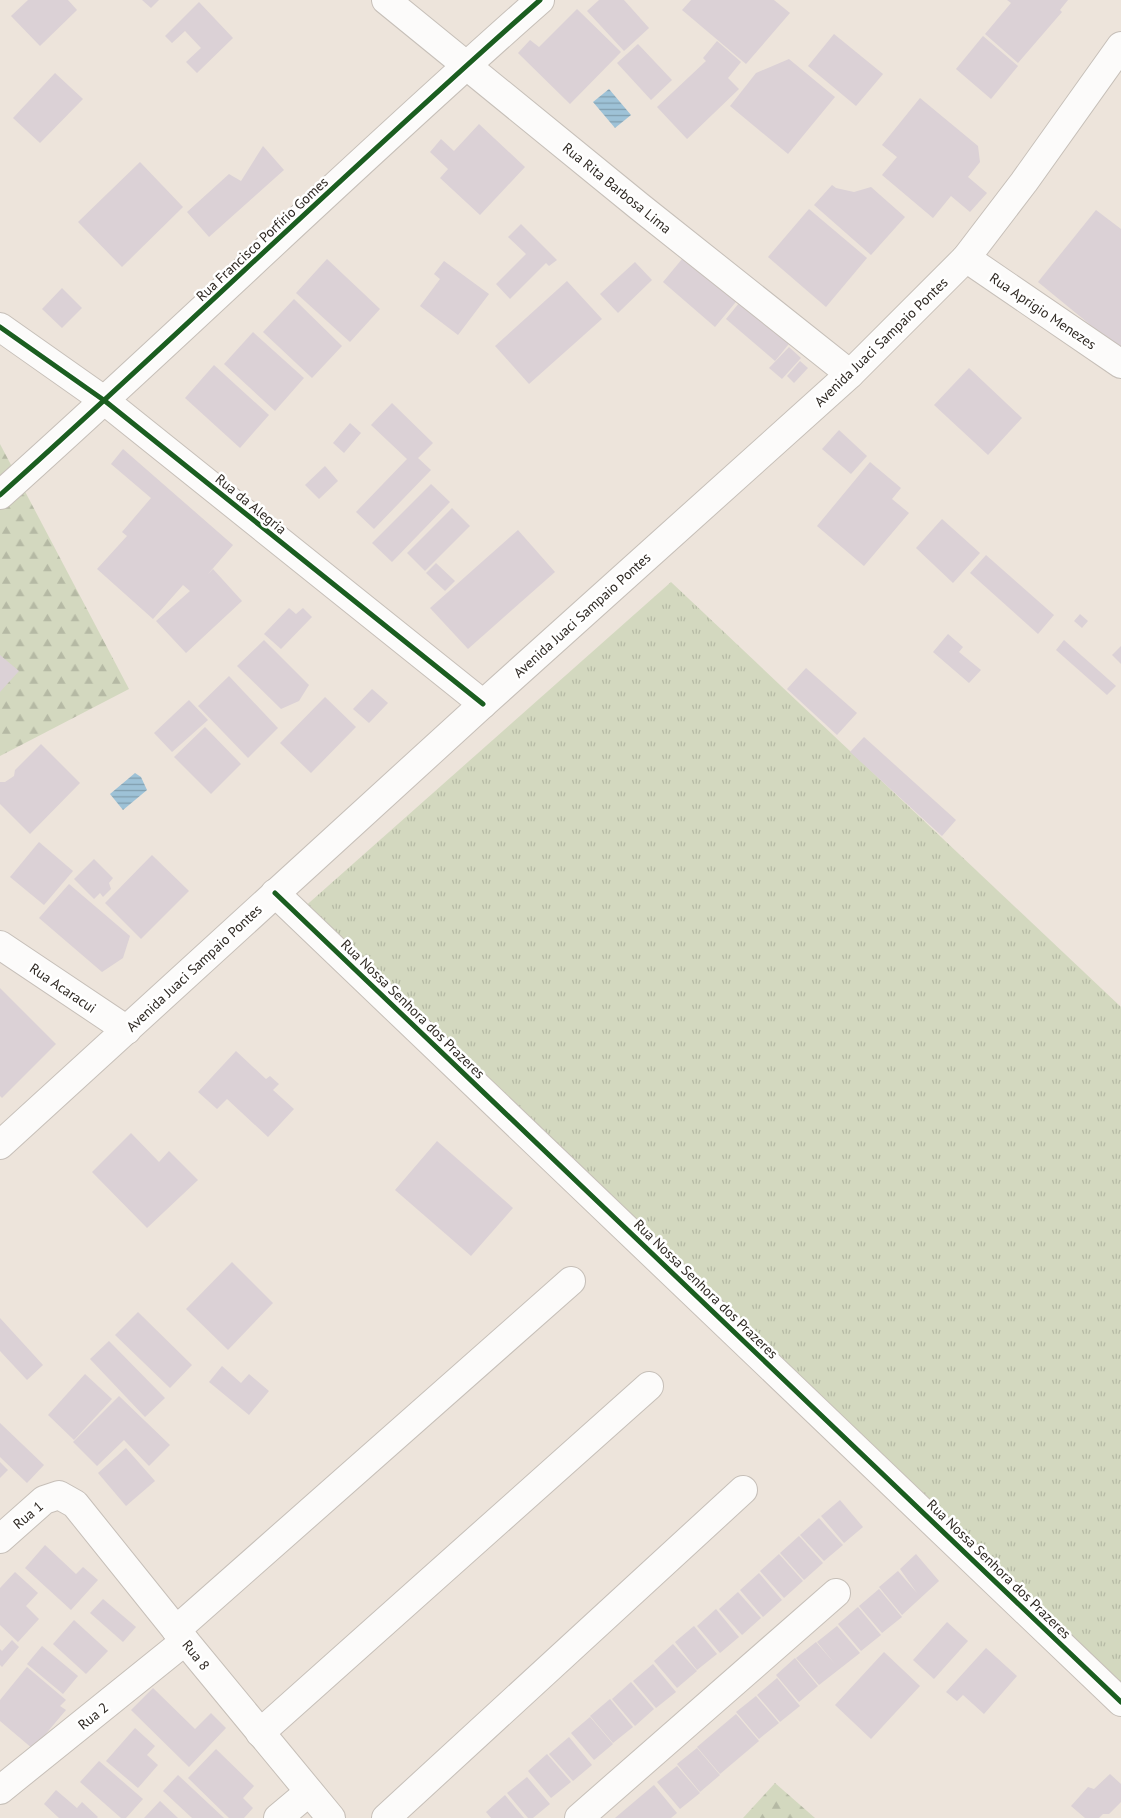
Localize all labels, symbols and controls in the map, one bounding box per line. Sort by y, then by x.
street label: Rua Rita Barbosa Lima [559,139,675,237]
street label: Rua Francisco Porfírio Gomes [192,173,332,305]
street label: Rua Aprigio Menezes [986,269,1100,353]
street label: Avenida Juaci Sampaio Pontes [810,273,952,411]
street label: Rua da Alegria [212,470,290,538]
street label: Avenida Juaci Sampaio Pontes [510,548,655,681]
street label: Avenida Juaci Sampaio Pontes [122,900,266,1036]
street label: Rua Nossa Senhora dos Prazeres [337,935,489,1083]
street label: Rua Acaracui [26,959,100,1017]
street label: Rua Nossa Senhora dos Prazeres [630,1215,782,1363]
street label: Rua Nossa Senhora dos Prazeres [923,1495,1075,1643]
street label: Rua 1 [9,1497,47,1533]
street label: Rua 8 [178,1636,214,1674]
street label: Rua 2 [74,1698,112,1734]

